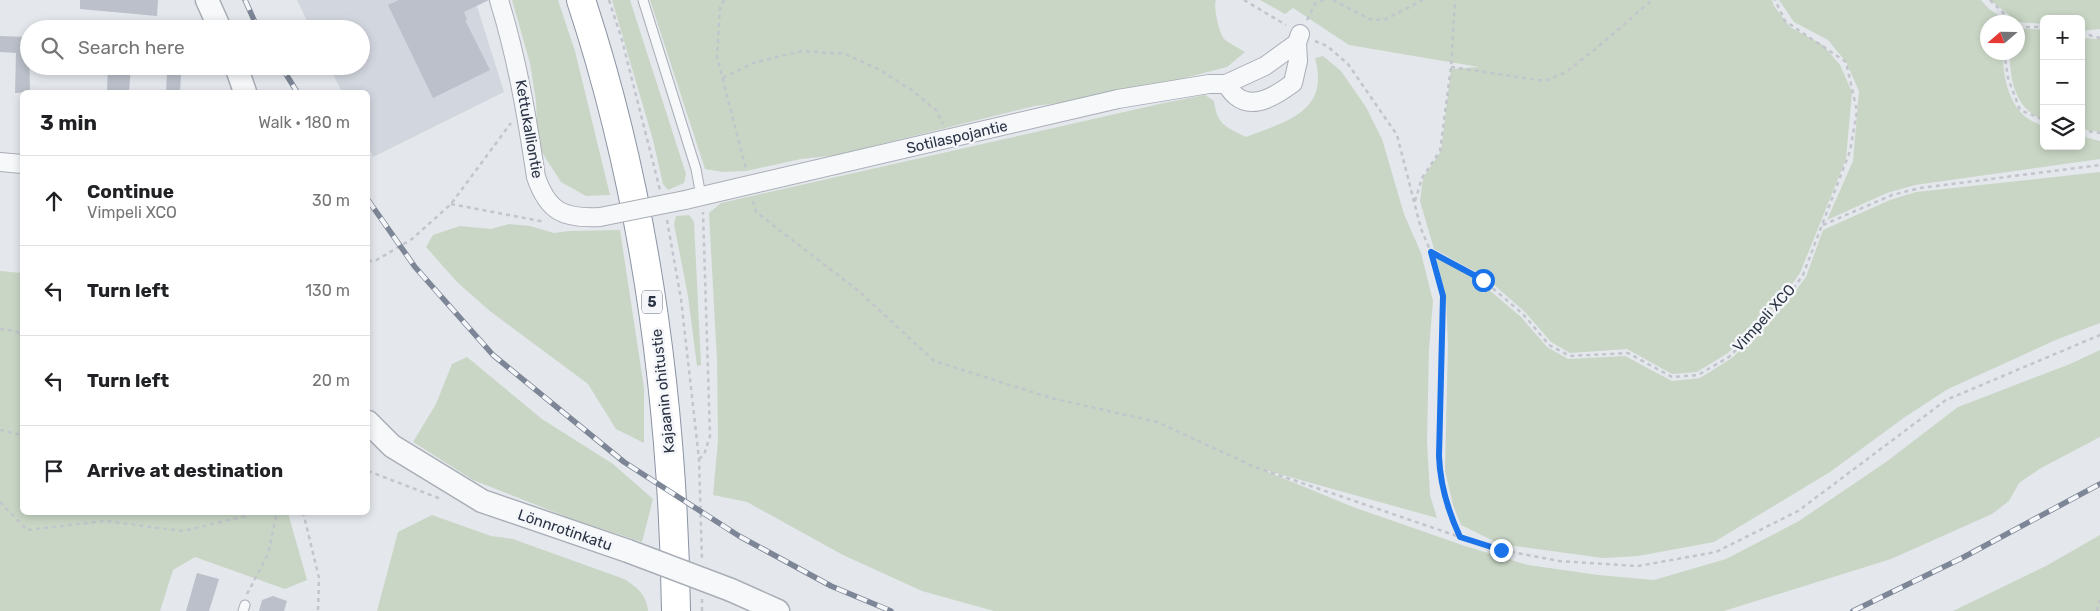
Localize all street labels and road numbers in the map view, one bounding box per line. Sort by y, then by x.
street label: Kettukalliontie [511,78,547,180]
street label: Sotilaspojantie [905,117,1009,157]
street label: Vimpeli XCO [1729,281,1799,355]
road number: 5 [642,290,662,314]
street label: Kajaanin ohitustie [648,328,678,454]
street label: Lönnrotinkatu [516,505,614,555]

